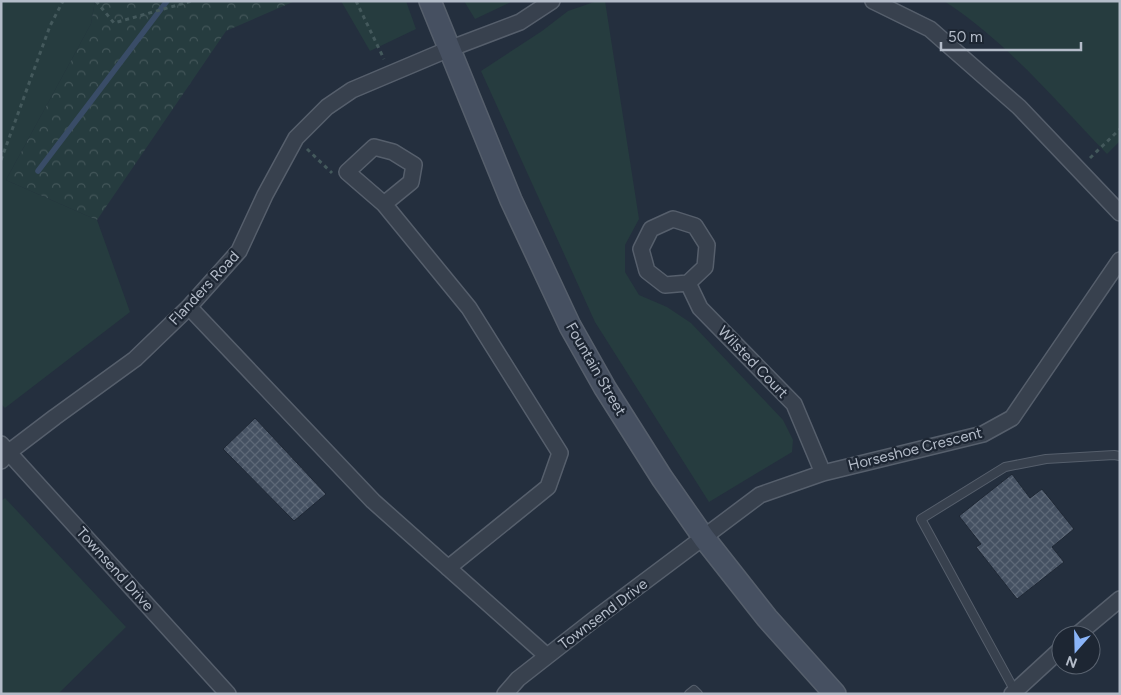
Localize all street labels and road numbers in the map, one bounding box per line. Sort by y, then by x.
street label: Flanders Road [165,247,243,329]
street label: Fountain Street [562,319,630,419]
street label: Wilsted Court [714,322,792,402]
street label: Horseshoe Crescent [846,424,984,474]
street label: Townsend Drive [73,523,157,615]
street label: Townsend Drive [555,575,651,653]

